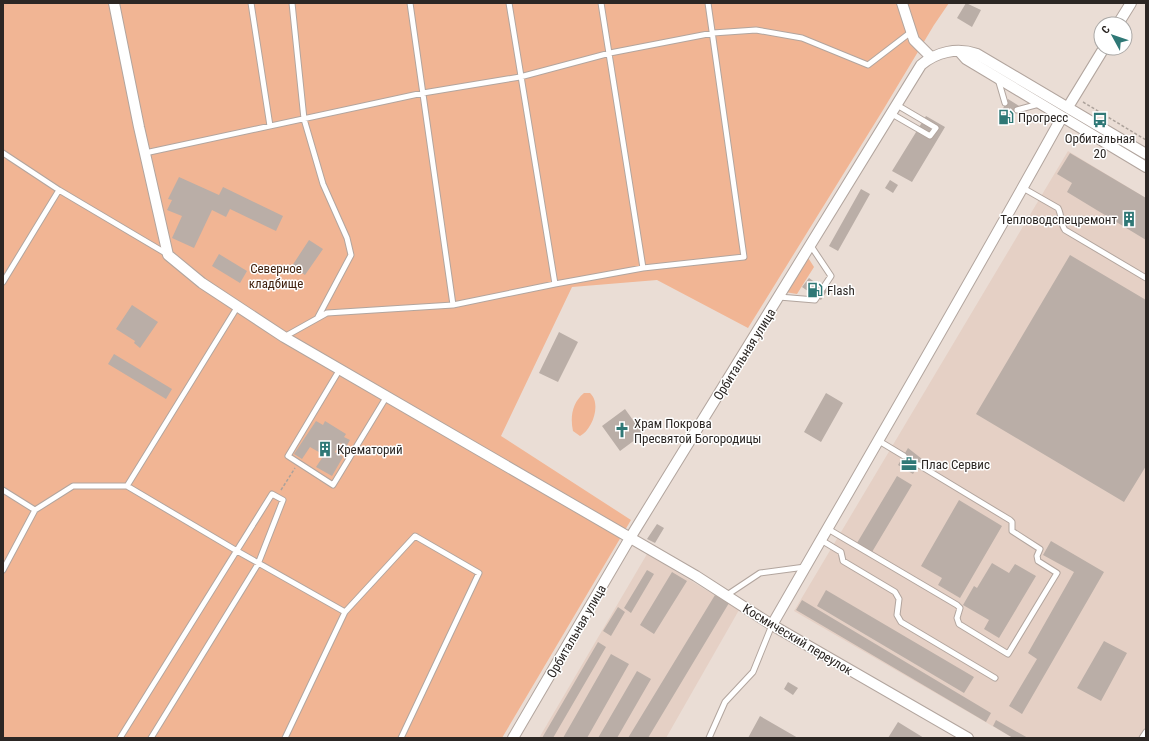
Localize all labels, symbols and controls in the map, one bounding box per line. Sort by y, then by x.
north arrow [1093,16,1133,56]
text: С [1099,23,1113,36]
fuel station icon: Прогресс [997,108,1015,126]
place label: Прогресс [1018,110,1068,125]
bus stop icon: Орбитальная 20 [1091,111,1109,129]
place label: Орбитальная 20 [1065,131,1135,161]
building icon: Тепловодспецремонт [1120,210,1138,228]
place label: Тепловодспецремонт [1000,212,1117,227]
park label: Северное кладбище [249,261,303,291]
fuel station icon: Flash [806,281,824,299]
place label: Flash [827,283,855,298]
street label: Орбитальная улица [710,306,779,403]
place label: Храм Покрова Пресвятой Богородицы [634,416,761,446]
church icon: Храм Покрова Пресвятой Богородицы [613,421,631,439]
building icon: Крематорий [316,440,334,458]
place label: Крематорий [337,442,403,457]
office icon: Плас Сервис [900,455,918,473]
place label: Плас Сервис [921,457,990,472]
street label: Орбитальная улица [544,582,609,681]
street label: Космический переулок [740,601,856,678]

